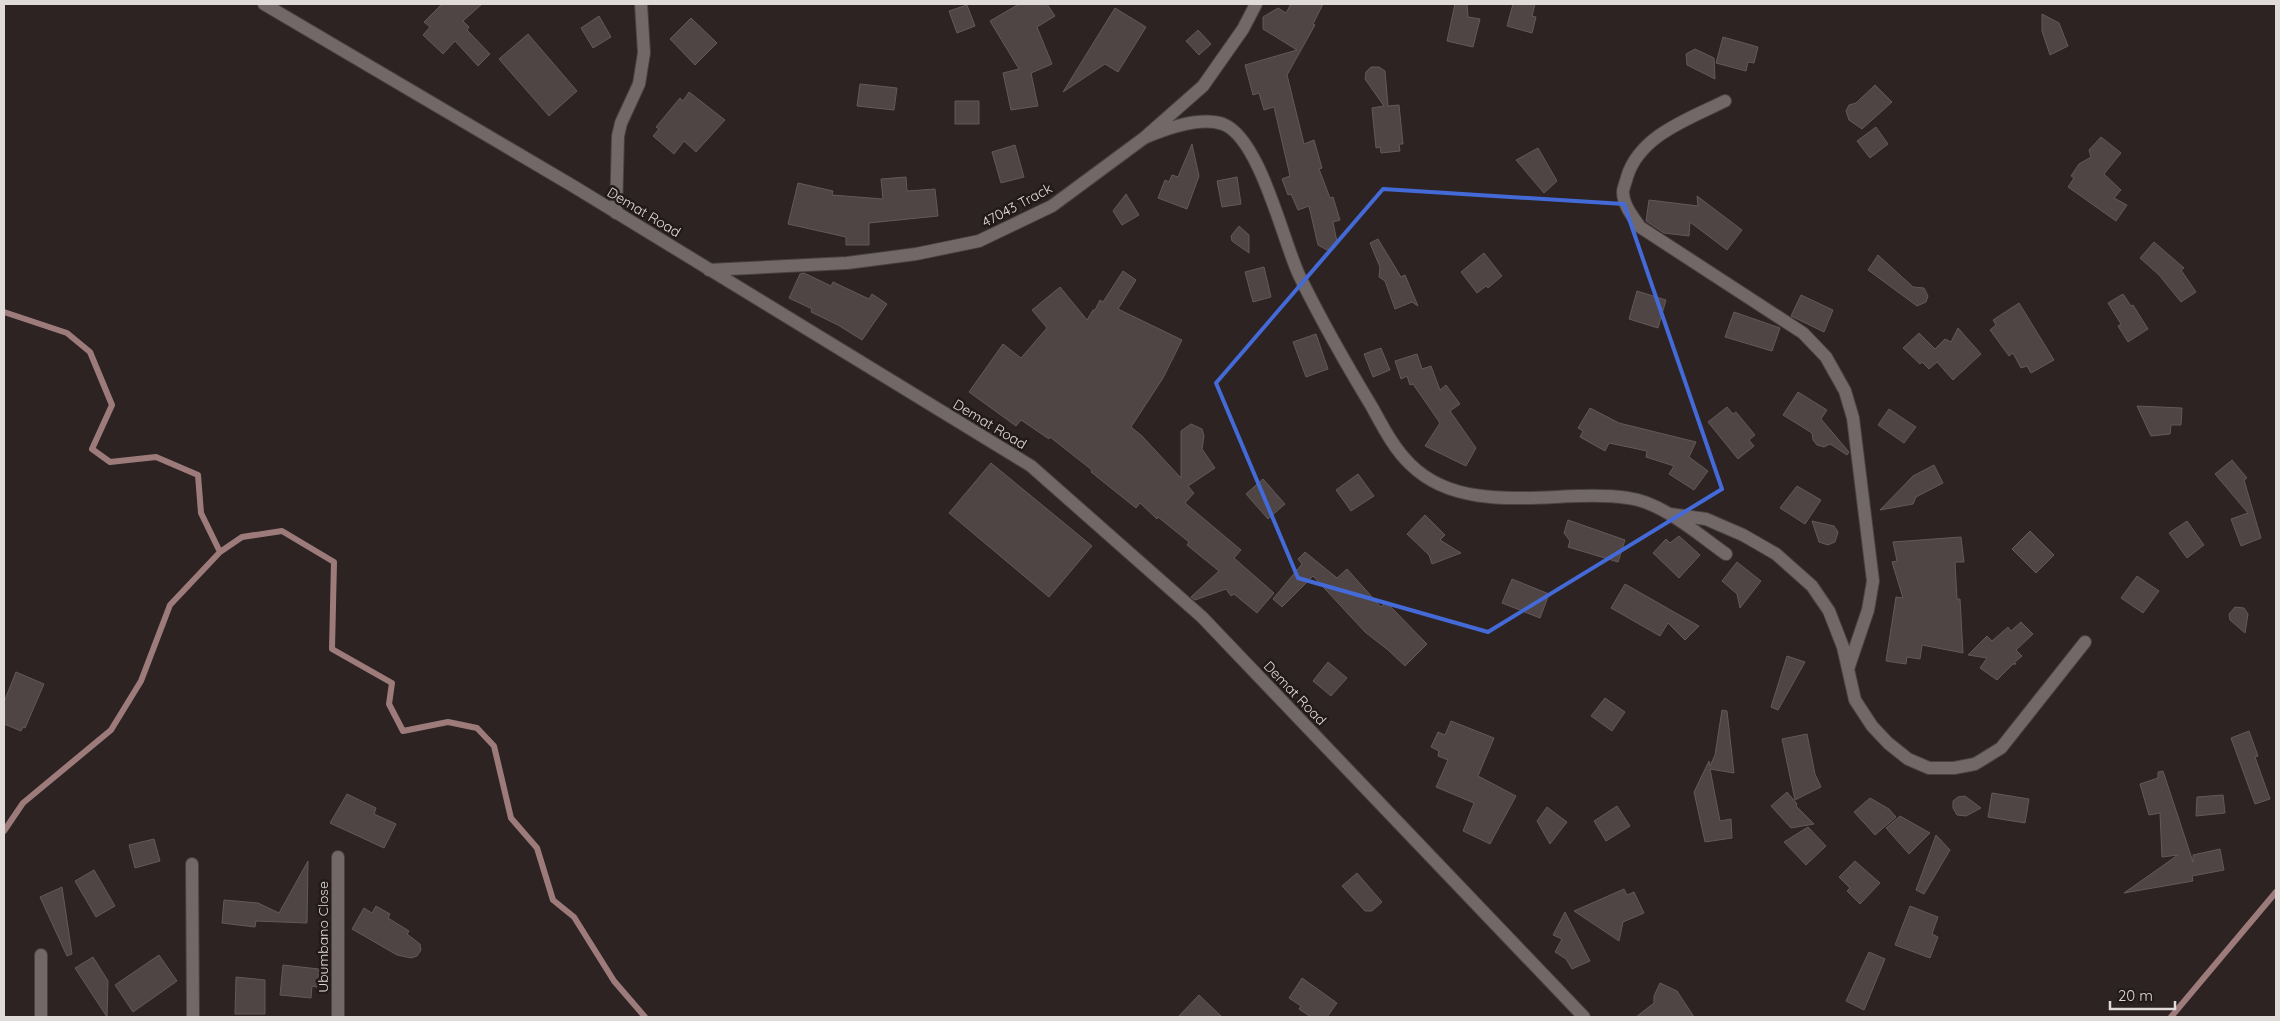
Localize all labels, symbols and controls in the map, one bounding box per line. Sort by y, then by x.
street label: 47043 Track [979,179,1055,231]
street label: Demat Road [604,183,684,241]
street label: Demat Road [950,395,1030,453]
street label: Demat Road [1260,657,1330,729]
street label: Ubumbano Close [314,881,332,993]
scale bar [2110,978,2175,1010]
text: 20 m [2118,986,2153,1005]

